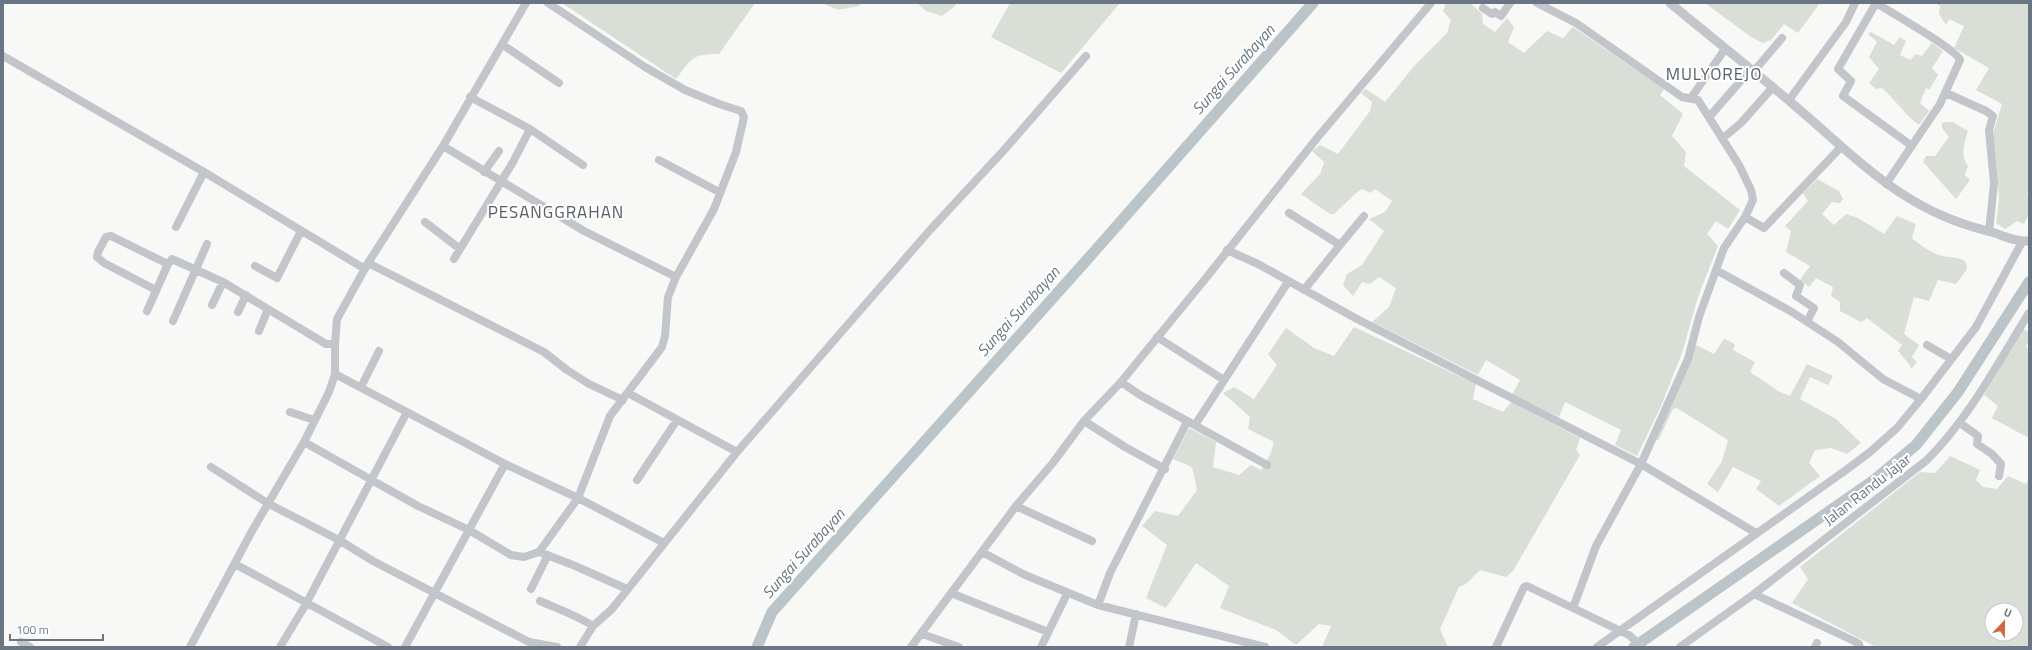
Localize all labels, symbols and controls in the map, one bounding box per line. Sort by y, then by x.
water label: Sungai Surabayan [1186,18,1281,119]
district label: MULYOREJO [1666,61,1762,87]
district label: PESANGGRAHAN [488,199,624,225]
water label: Sungai Surabayan [971,260,1066,361]
street label: Jalan Randu Jajar [1818,447,1916,531]
water label: Sungai Surabayan [756,502,851,603]
north arrow [1984,602,2024,642]
text: U [2001,604,2014,621]
scale bar [10,616,103,642]
text: 100 m [16,620,49,639]

